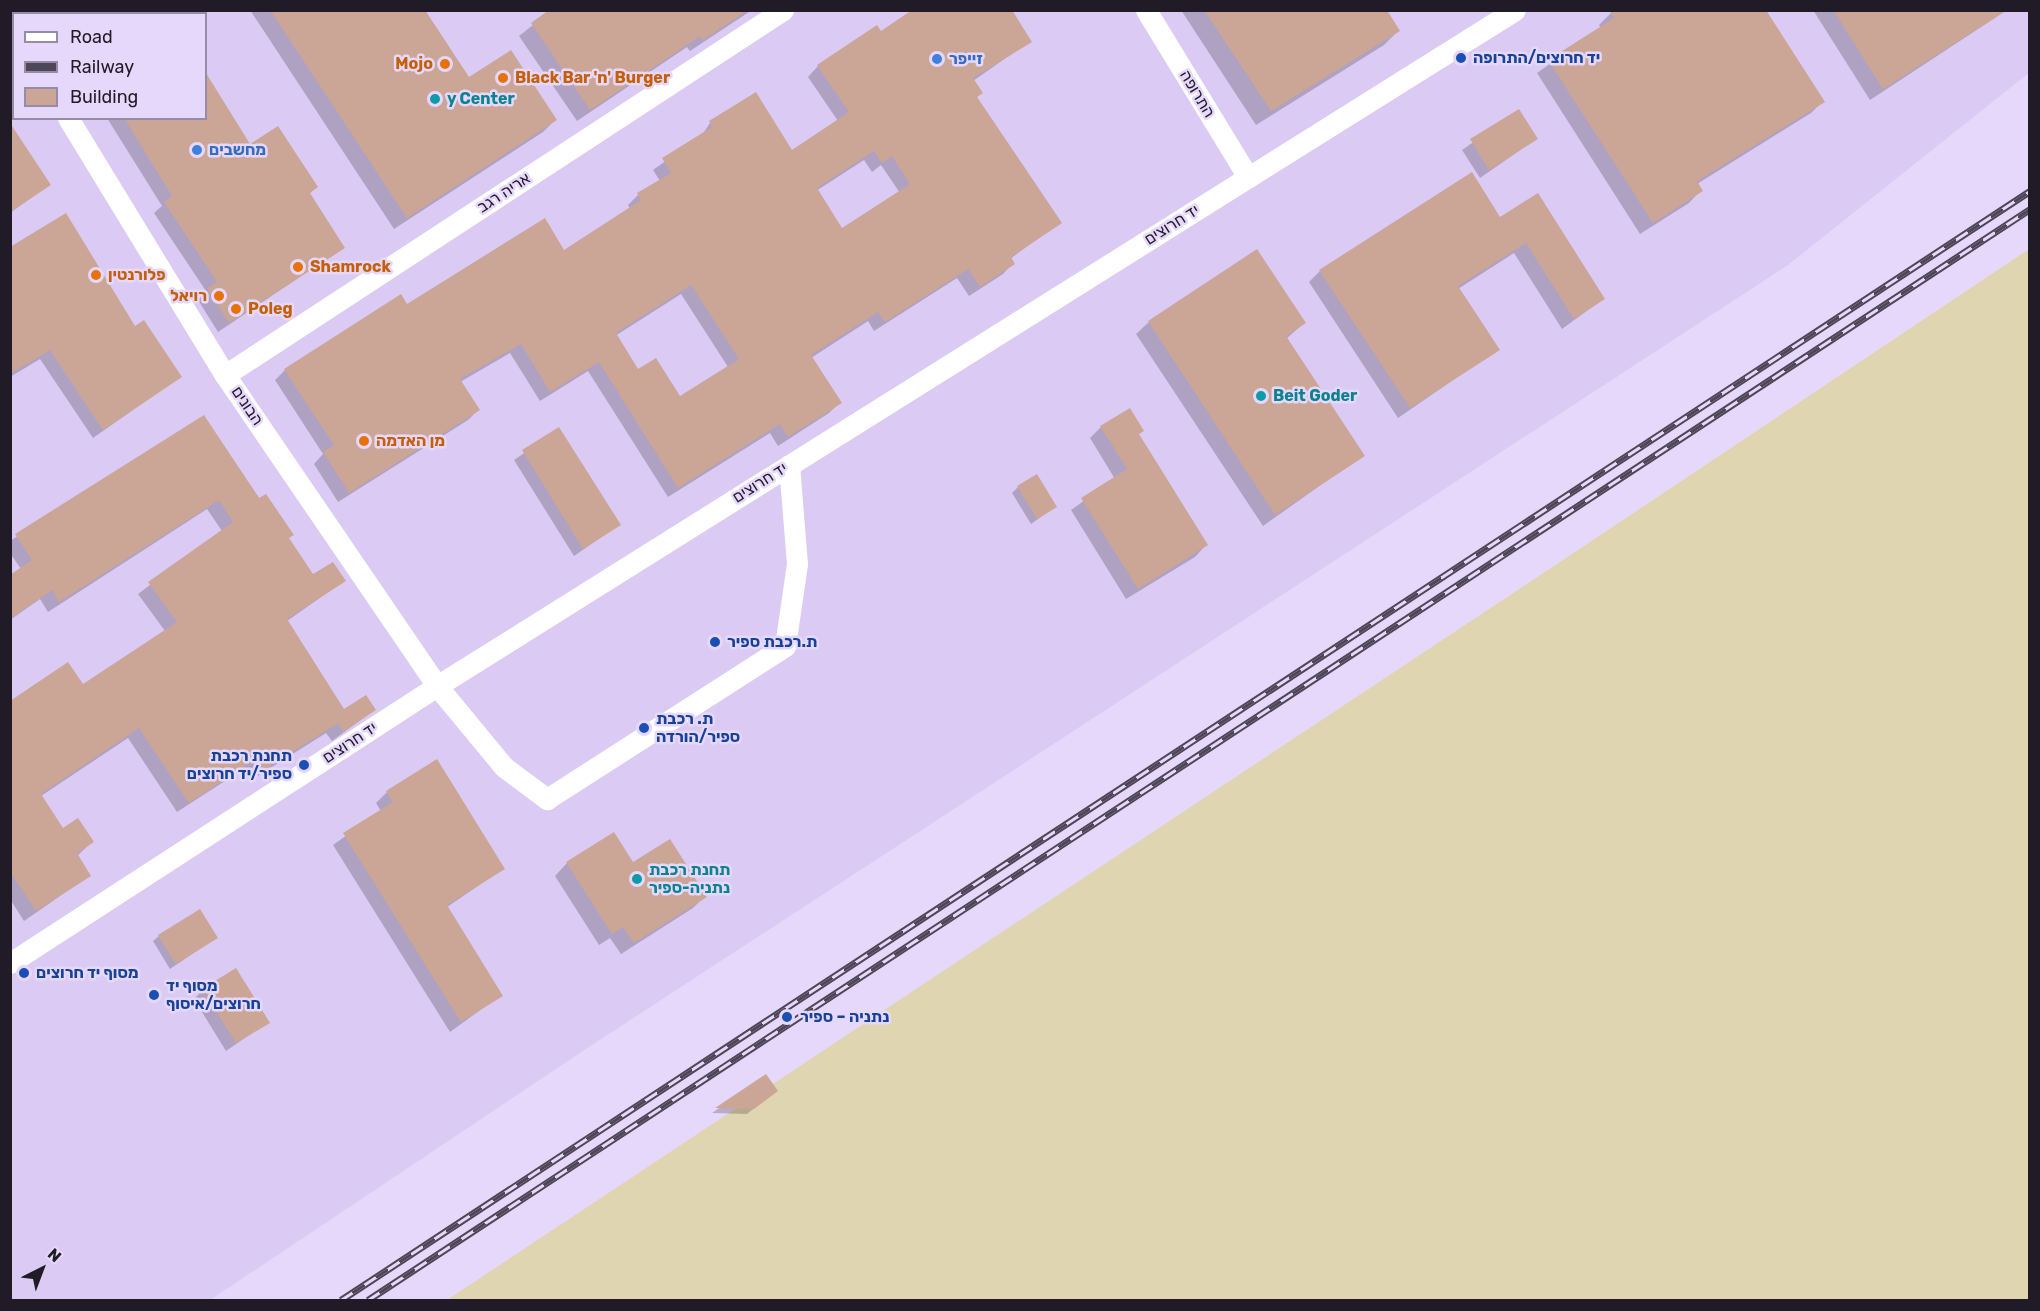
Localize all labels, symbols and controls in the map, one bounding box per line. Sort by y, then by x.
legend [12,12,207,120]
text: Road [70,26,113,48]
place label: יד חרוצים/התרופה [1473,48,1601,68]
place label: זייפר [949,49,983,69]
marker: יד חרוצים/התרופה [1454,51,1468,65]
marker: זייפר [930,52,944,66]
place label: Mojo [395,54,433,74]
text: Railway [70,56,134,78]
marker: Mojo [438,57,452,71]
street label: התרופה [1175,67,1219,121]
place label: Black Bar 'n' Burger [515,68,671,88]
marker: Black Bar 'n' Burger [496,71,510,85]
text: Building [70,86,138,108]
place label: y Center [447,89,515,109]
marker: y Center [428,92,442,106]
place label: מחשבים [209,140,266,160]
marker: מחשבים [190,143,204,157]
street label: אריה רגב [474,169,534,217]
street label: יד חרוצים [1141,201,1203,249]
place label: Shamrock [310,257,391,277]
marker: Shamrock [291,260,305,274]
place label: פלורנטין [108,265,165,285]
marker: פלורנטין [89,268,103,282]
place label: רויאל [170,286,207,306]
marker: רויאל [212,289,226,303]
place label: Poleg [248,299,293,319]
marker: Poleg [229,302,243,316]
street label: הבונים [227,383,267,429]
place label: Beit Goder [1273,386,1357,406]
marker: Beit Goder [1254,389,1268,403]
place label: מן האדמה [376,431,445,451]
marker: מן האדמה [357,434,371,448]
street label: יד חרוצים [729,459,791,507]
place label: ת.רכבת ספיר [727,632,817,652]
marker: ת.רכבת ספיר [708,635,722,649]
place label: ת. רכבת ספיר/הורדה [656,709,740,747]
street label: יד חרוצים [319,718,381,768]
marker: ת. רכבת ספיר/הורדה [637,721,651,735]
place label: תחנת רכבת ספיר/יד חרוצים [186,746,292,784]
marker: תחנת רכבת ספיר/יד חרוצים [297,758,311,772]
place label: תחנת רכבת נתניה-ספיר [649,860,730,898]
marker: תחנת רכבת נתניה-ספיר [630,872,644,886]
place label: מסוף יד חרוצים [36,963,139,983]
marker: מסוף יד חרוצים [17,966,31,980]
place label: מסוף יד חרוצים/איסוף [166,976,261,1014]
marker: מסוף יד חרוצים/איסוף [147,988,161,1002]
place label: נתניה – ספיר [800,1007,889,1027]
marker: נתניה – ספיר [778,1008,796,1026]
north arrow [12,1239,72,1299]
text: N [44,1244,65,1266]

